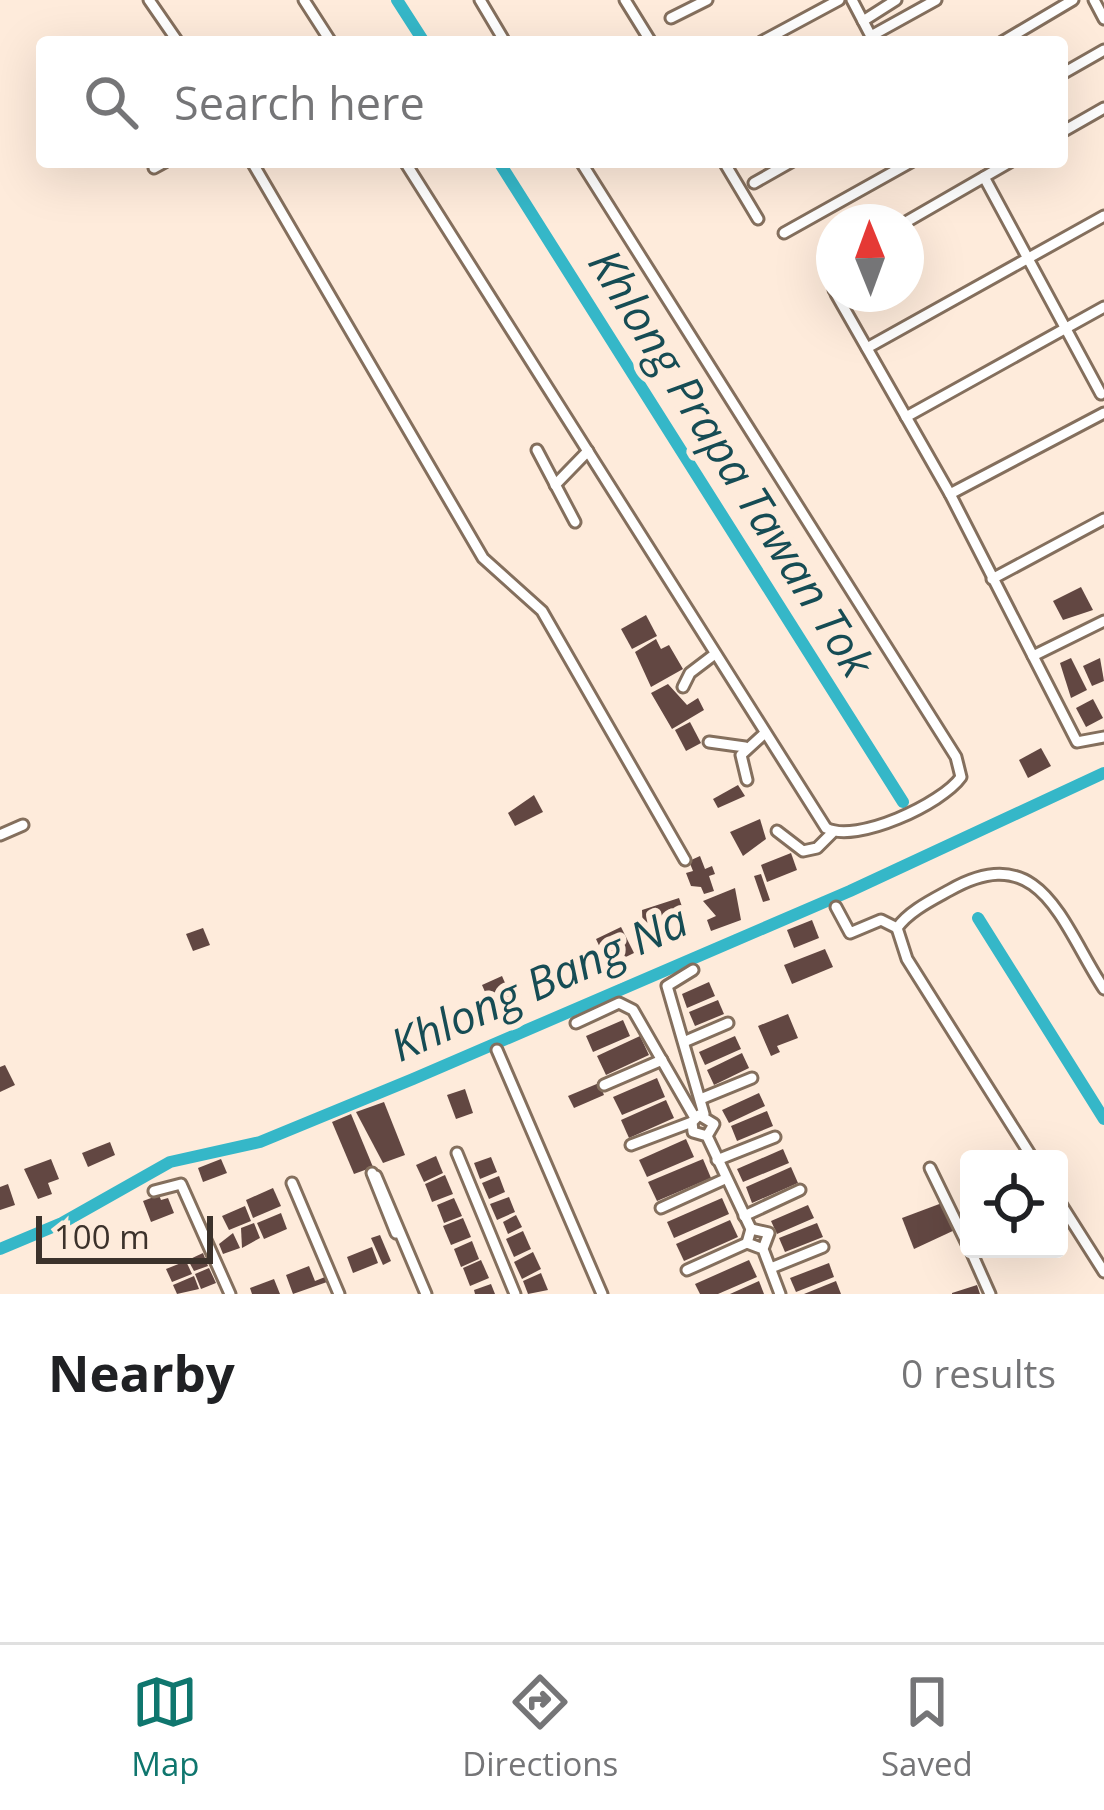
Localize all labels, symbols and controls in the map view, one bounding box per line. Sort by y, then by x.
search box [36,36,1068,168]
icon: search [78,69,144,135]
text: Search here [174,72,425,133]
north arrow [816,204,924,312]
water label: Khlong Prapa Tawan Tok [576,237,890,689]
water label: Khlong Bang Na [380,889,697,1074]
map controls [960,1150,1068,1258]
button: locate [960,1150,1068,1258]
scale bar [36,1210,213,1263]
text: 100 m [54,1214,150,1259]
text: Nearby [48,1337,235,1407]
text: 0 results [901,1346,1056,1399]
tab: Map [131,1669,200,1786]
tab: Directions [462,1669,618,1786]
tab: Saved [881,1669,973,1786]

